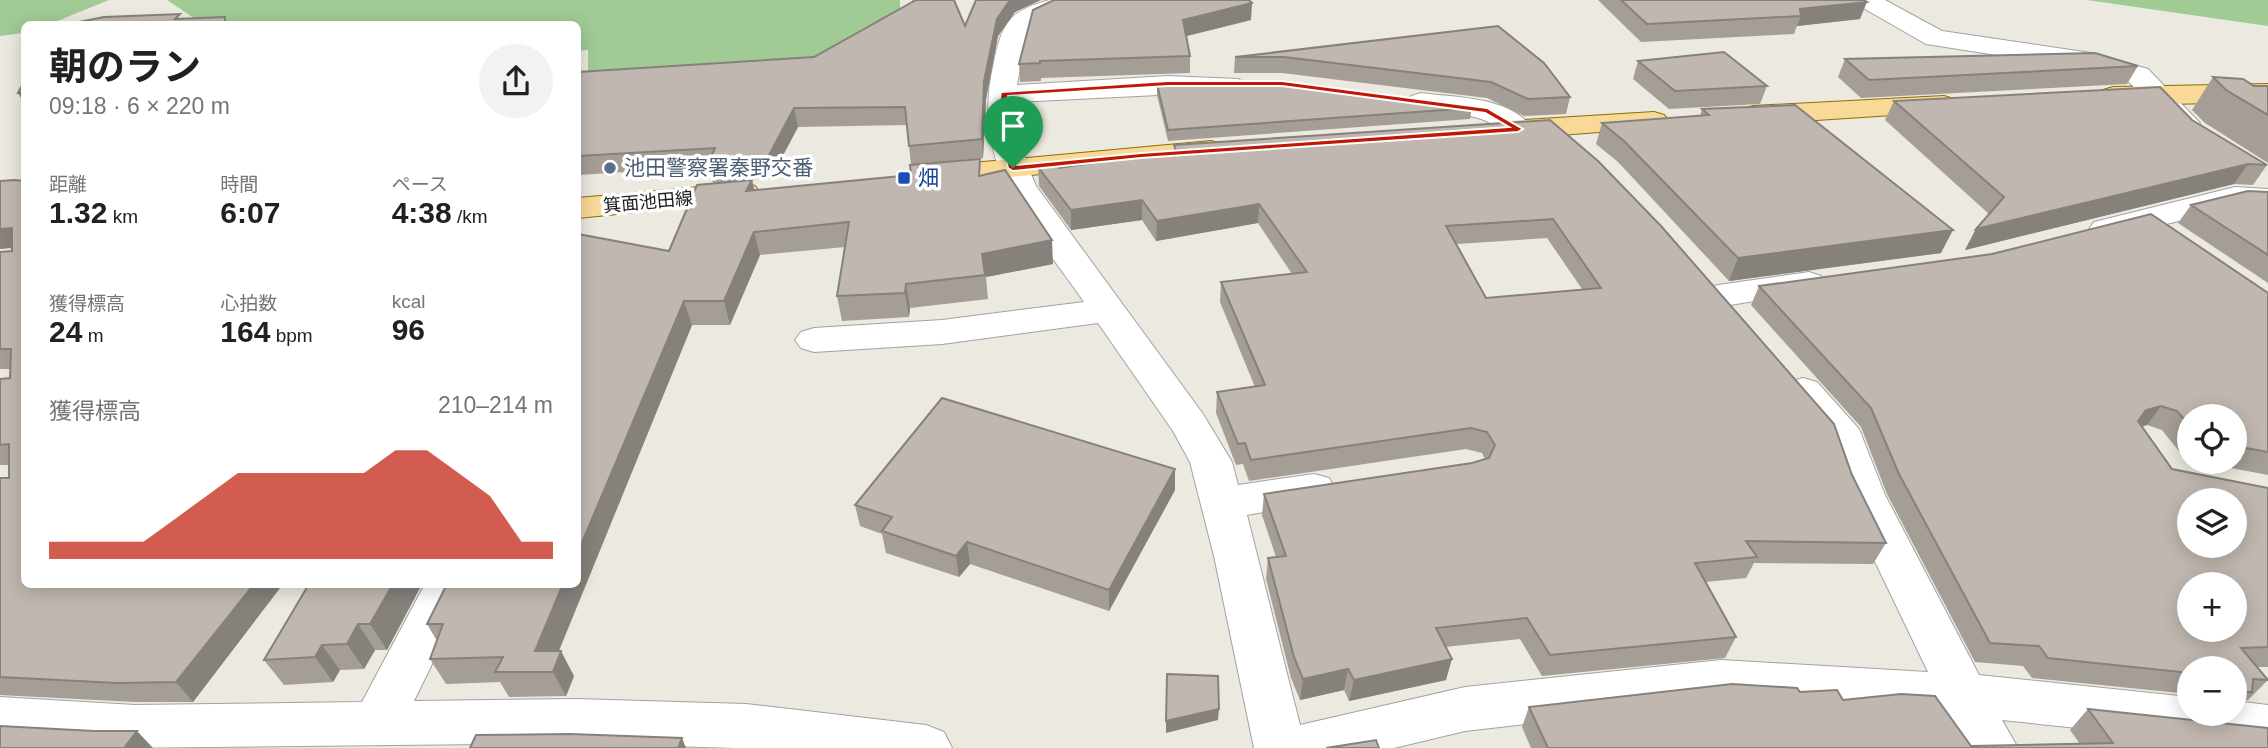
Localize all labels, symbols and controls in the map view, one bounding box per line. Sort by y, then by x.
button: share [479,44,553,118]
text: 朝のラン [49,46,201,88]
text: 09:18 · 6 × 220 m [49,93,230,119]
pin [983,96,1043,168]
icon: arrive [994,107,1032,145]
place label: 池田警察署秦野交番 [624,156,813,179]
marker: 池田警察署秦野交番 [602,160,618,176]
place label: 畑 [918,166,939,189]
marker: 畑 [896,170,912,186]
text: 距離 [49,174,87,195]
text: 時間 [220,174,258,195]
text: ペース [392,174,448,195]
street label: 箕面池田線 [602,188,694,216]
text: 1.32 [49,196,107,229]
text: 6:07 [220,196,280,229]
text: 4:38 [392,196,452,229]
text: km [107,206,138,227]
text: /km [452,206,488,227]
text: kcal [392,291,425,312]
text: 獲得標高 [49,293,125,314]
text: 心拍数 [220,293,277,314]
text: 96 [392,313,425,346]
text: 24 [49,315,82,348]
text: 164 [220,315,270,348]
text: m [82,325,103,346]
text: bpm [270,325,313,346]
text: 210–214 m [438,392,553,418]
text: 獲得標高 [49,398,141,424]
map controls [2177,404,2247,726]
button: locate [2177,404,2247,474]
button: layers [2177,488,2247,558]
button: + [2177,572,2247,642]
button: − [2177,656,2247,726]

